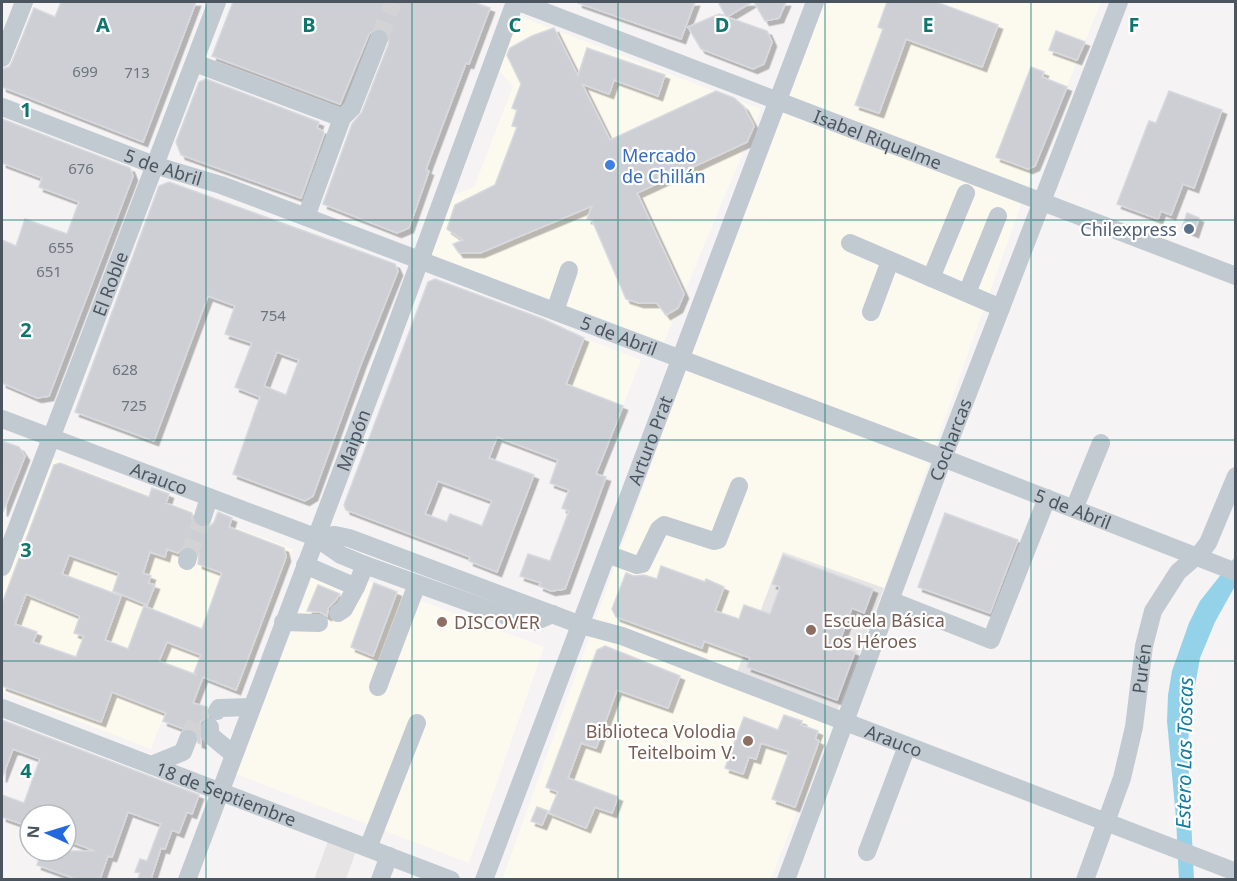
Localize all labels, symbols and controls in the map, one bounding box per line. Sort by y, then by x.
text: A [96,11,110,38]
text: B [302,11,316,38]
text: C [509,11,522,38]
text: D [715,11,729,38]
text: E [922,11,934,38]
text: F [1129,11,1139,38]
house number: 699 [72,61,98,81]
house number: 713 [124,62,150,82]
text: 1 [20,96,32,123]
street label: Isabel Riquelme [810,104,945,174]
street label: 5 de Abril [121,143,205,191]
place label: Mercado de Chillán [622,143,706,188]
house number: 676 [68,158,94,178]
marker: Mercado de Chillán [603,158,617,172]
place label: Chilexpress [1080,217,1177,241]
marker: Chilexpress [1182,222,1196,236]
house number: 655 [48,237,74,257]
street label: El Roble [87,248,133,320]
house number: 651 [36,261,62,281]
house number: 754 [260,305,286,325]
street label: 5 de Abril [577,310,661,361]
text: 2 [20,316,32,343]
house number: 628 [112,359,138,379]
street label: Arturo Prat [622,392,678,488]
house number: 725 [121,395,147,415]
street label: Cocharcas [924,395,977,484]
street label: Maipón [330,406,375,475]
street label: Arauco [127,457,191,500]
street label: 5 de Abril [1031,483,1115,534]
text: 3 [20,536,32,563]
place label: Escuela Básica Los Héroes [823,608,945,653]
place label: DISCOVER [454,610,540,634]
marker: DISCOVER [435,615,449,629]
marker: Escuela Básica Los Héroes [804,623,818,637]
street label: Purén [1126,642,1156,695]
water label: Estero Las Toscas [1169,676,1199,829]
place label: Biblioteca Volodia Teitelboim V. [586,719,736,764]
street label: Arauco [862,719,926,762]
marker: Biblioteca Volodia Teitelboim V. [741,734,755,748]
street label: 18 de Septiembre [152,756,300,832]
text: 4 [20,757,32,784]
north arrow [18,803,78,863]
text: N [22,825,44,839]

